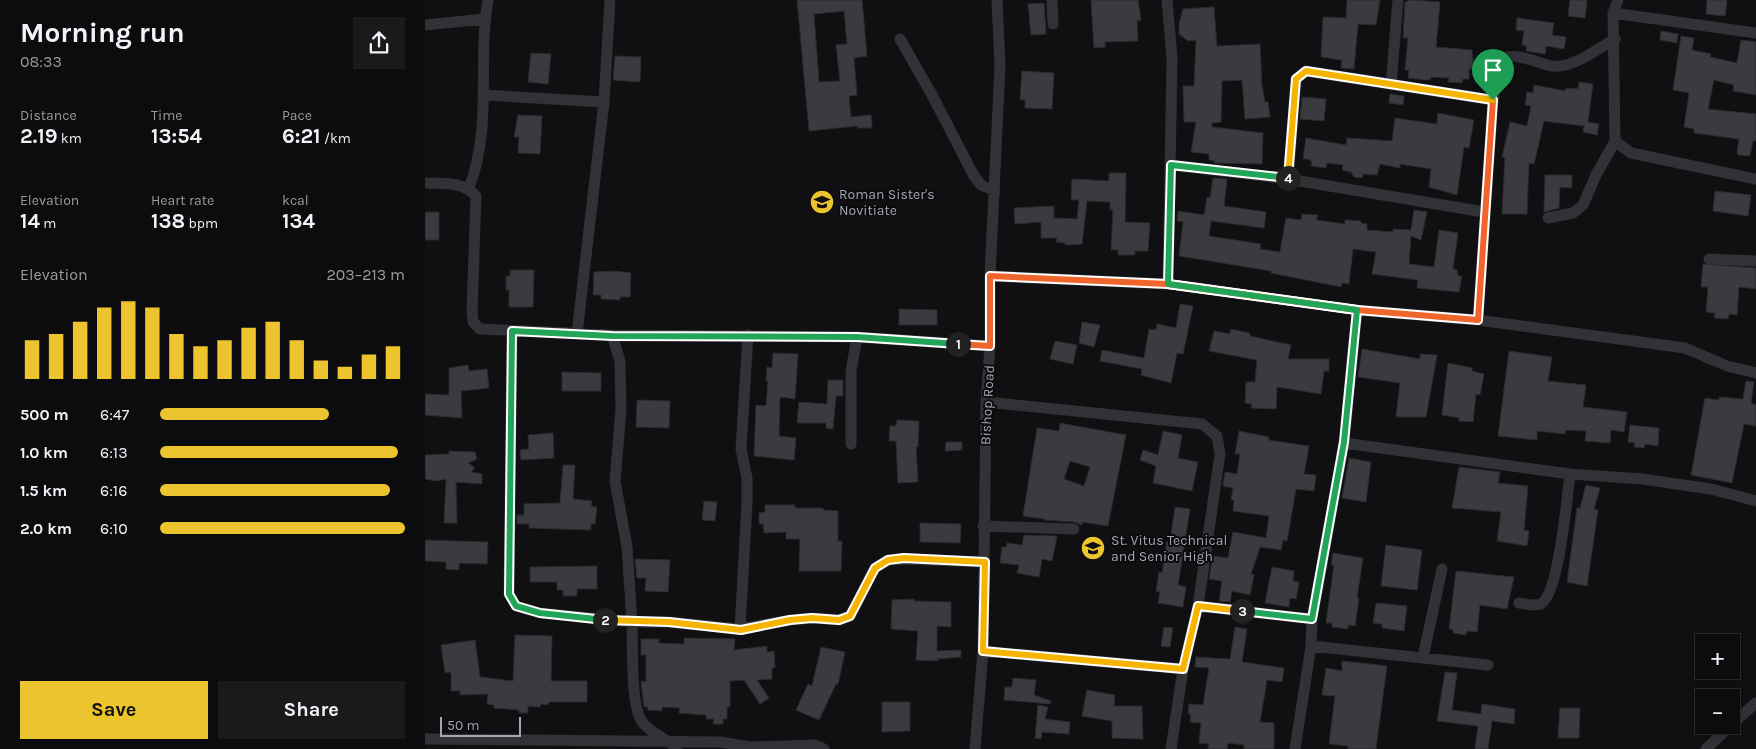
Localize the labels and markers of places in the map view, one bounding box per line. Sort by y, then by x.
pin [1472,49,1514,100]
pin: 4 [1275,166,1301,190]
place label: Roman Sister's Novitiate [839,186,935,219]
school or university icon: Roman Sister's Novitiate [809,189,835,215]
pin: 1 [945,332,971,356]
place label: St. Vitus Technical and Senior High [1111,532,1227,565]
school or university icon: St. Vitus Technical and Senior High [1080,535,1106,561]
pin: 3 [1229,598,1255,624]
pin: 2 [593,608,617,632]

